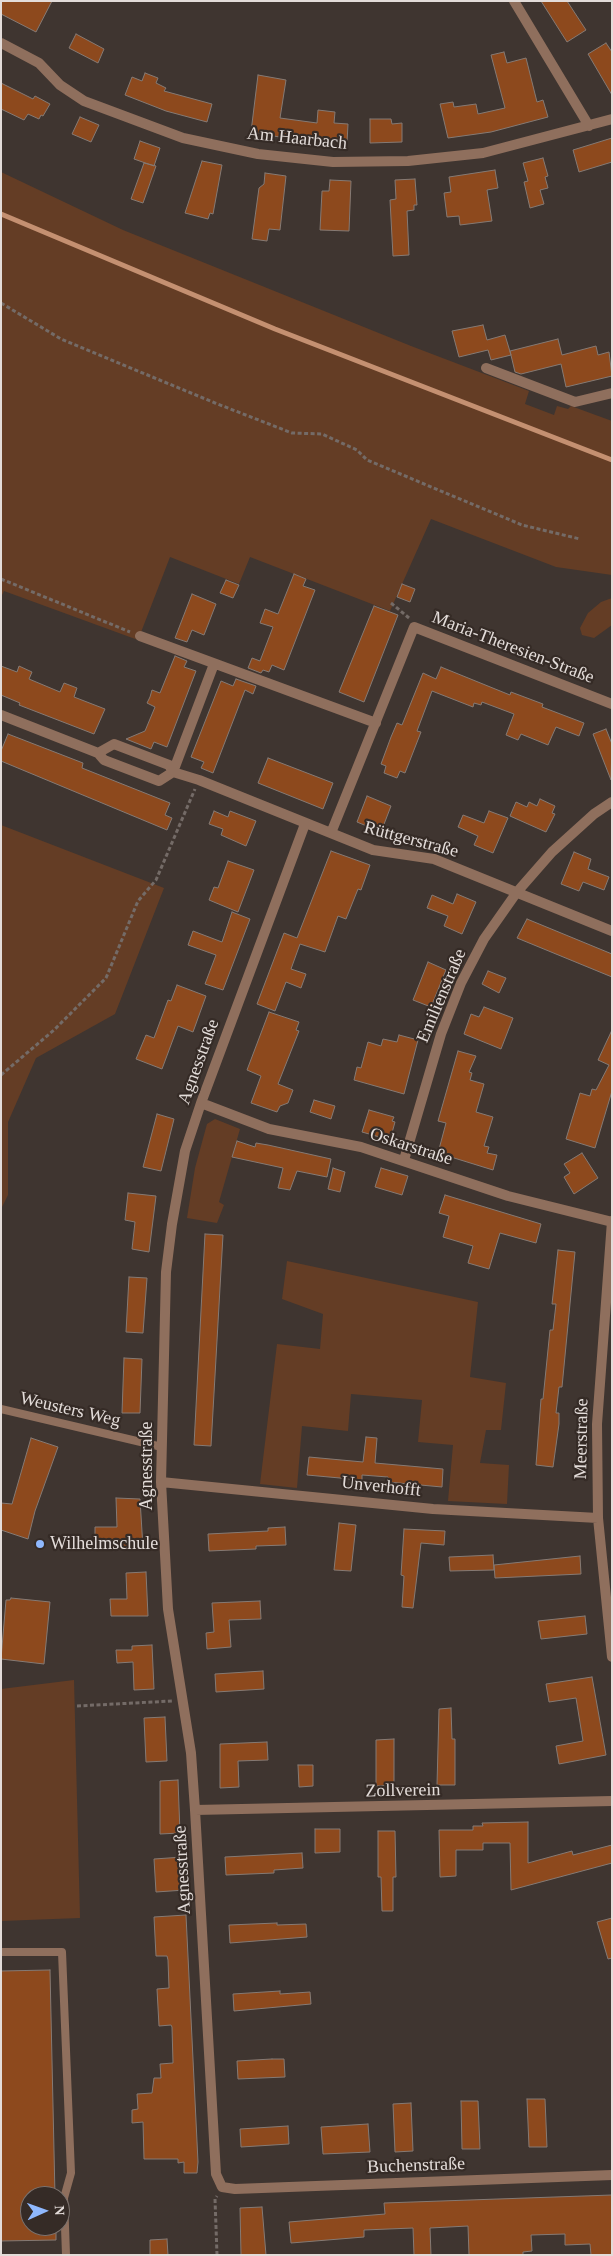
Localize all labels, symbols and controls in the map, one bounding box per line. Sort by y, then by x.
street label: Am Haarbach [246,123,348,155]
street label: Maria-Theresien-Straße [429,607,597,689]
street label: Rüttgerstraße [361,817,461,863]
street label: Emilienstraße [413,946,471,1046]
street label: Agnesstraße [174,1017,224,1107]
street label: Oskarstraße [367,1123,455,1171]
street label: Weusters Weg [18,1388,122,1432]
street label: Meerstraße [570,1398,594,1480]
street label: Agnesstraße [136,1422,158,1510]
street label: Unverhofft [340,1472,422,1502]
place label: Wilhelmschule [50,1533,158,1555]
marker: Wilhelmschule [34,1538,46,1550]
street label: Zollverein [365,1780,441,1802]
street label: Agnesstraße [170,1825,196,1915]
street label: Buchenstraße [367,2153,465,2179]
north arrow [20,2186,70,2236]
text: N [52,2205,67,2216]

